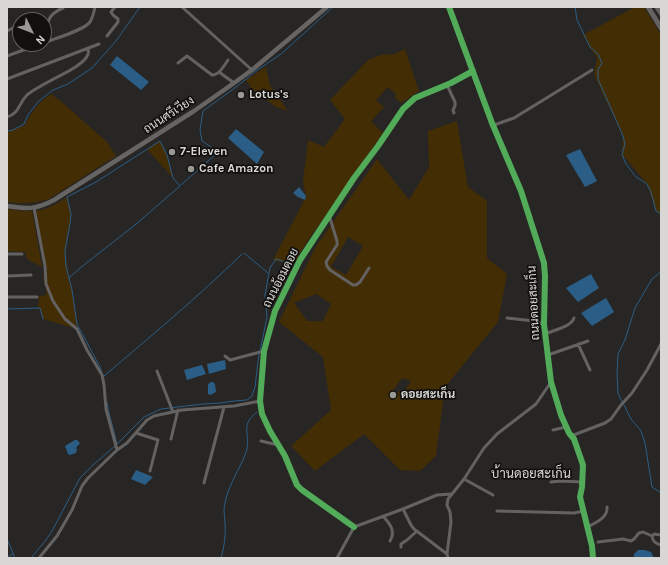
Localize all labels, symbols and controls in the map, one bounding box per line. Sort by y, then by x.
north arrow [12,12,52,52]
text: N [33,33,48,47]
place label: Lotus's [249,88,289,102]
marker: Lotus's [236,90,246,100]
street label: ถนนศรีเวียง [141,93,197,137]
place label: 7-Eleven [180,145,228,159]
marker: 7-Eleven [167,147,177,157]
place label: Cafe Amazon [199,162,274,176]
marker: Cafe Amazon [186,164,196,174]
street label: ถนนอ้อมดอย [260,246,302,310]
street label: ถนนดอยสะเก็น [525,265,543,341]
place label: ดอยสะเก็น [401,388,455,402]
marker: ดอยสะเก็น [388,390,398,400]
district label: บ้านดอยสะเก็น [491,466,571,482]

